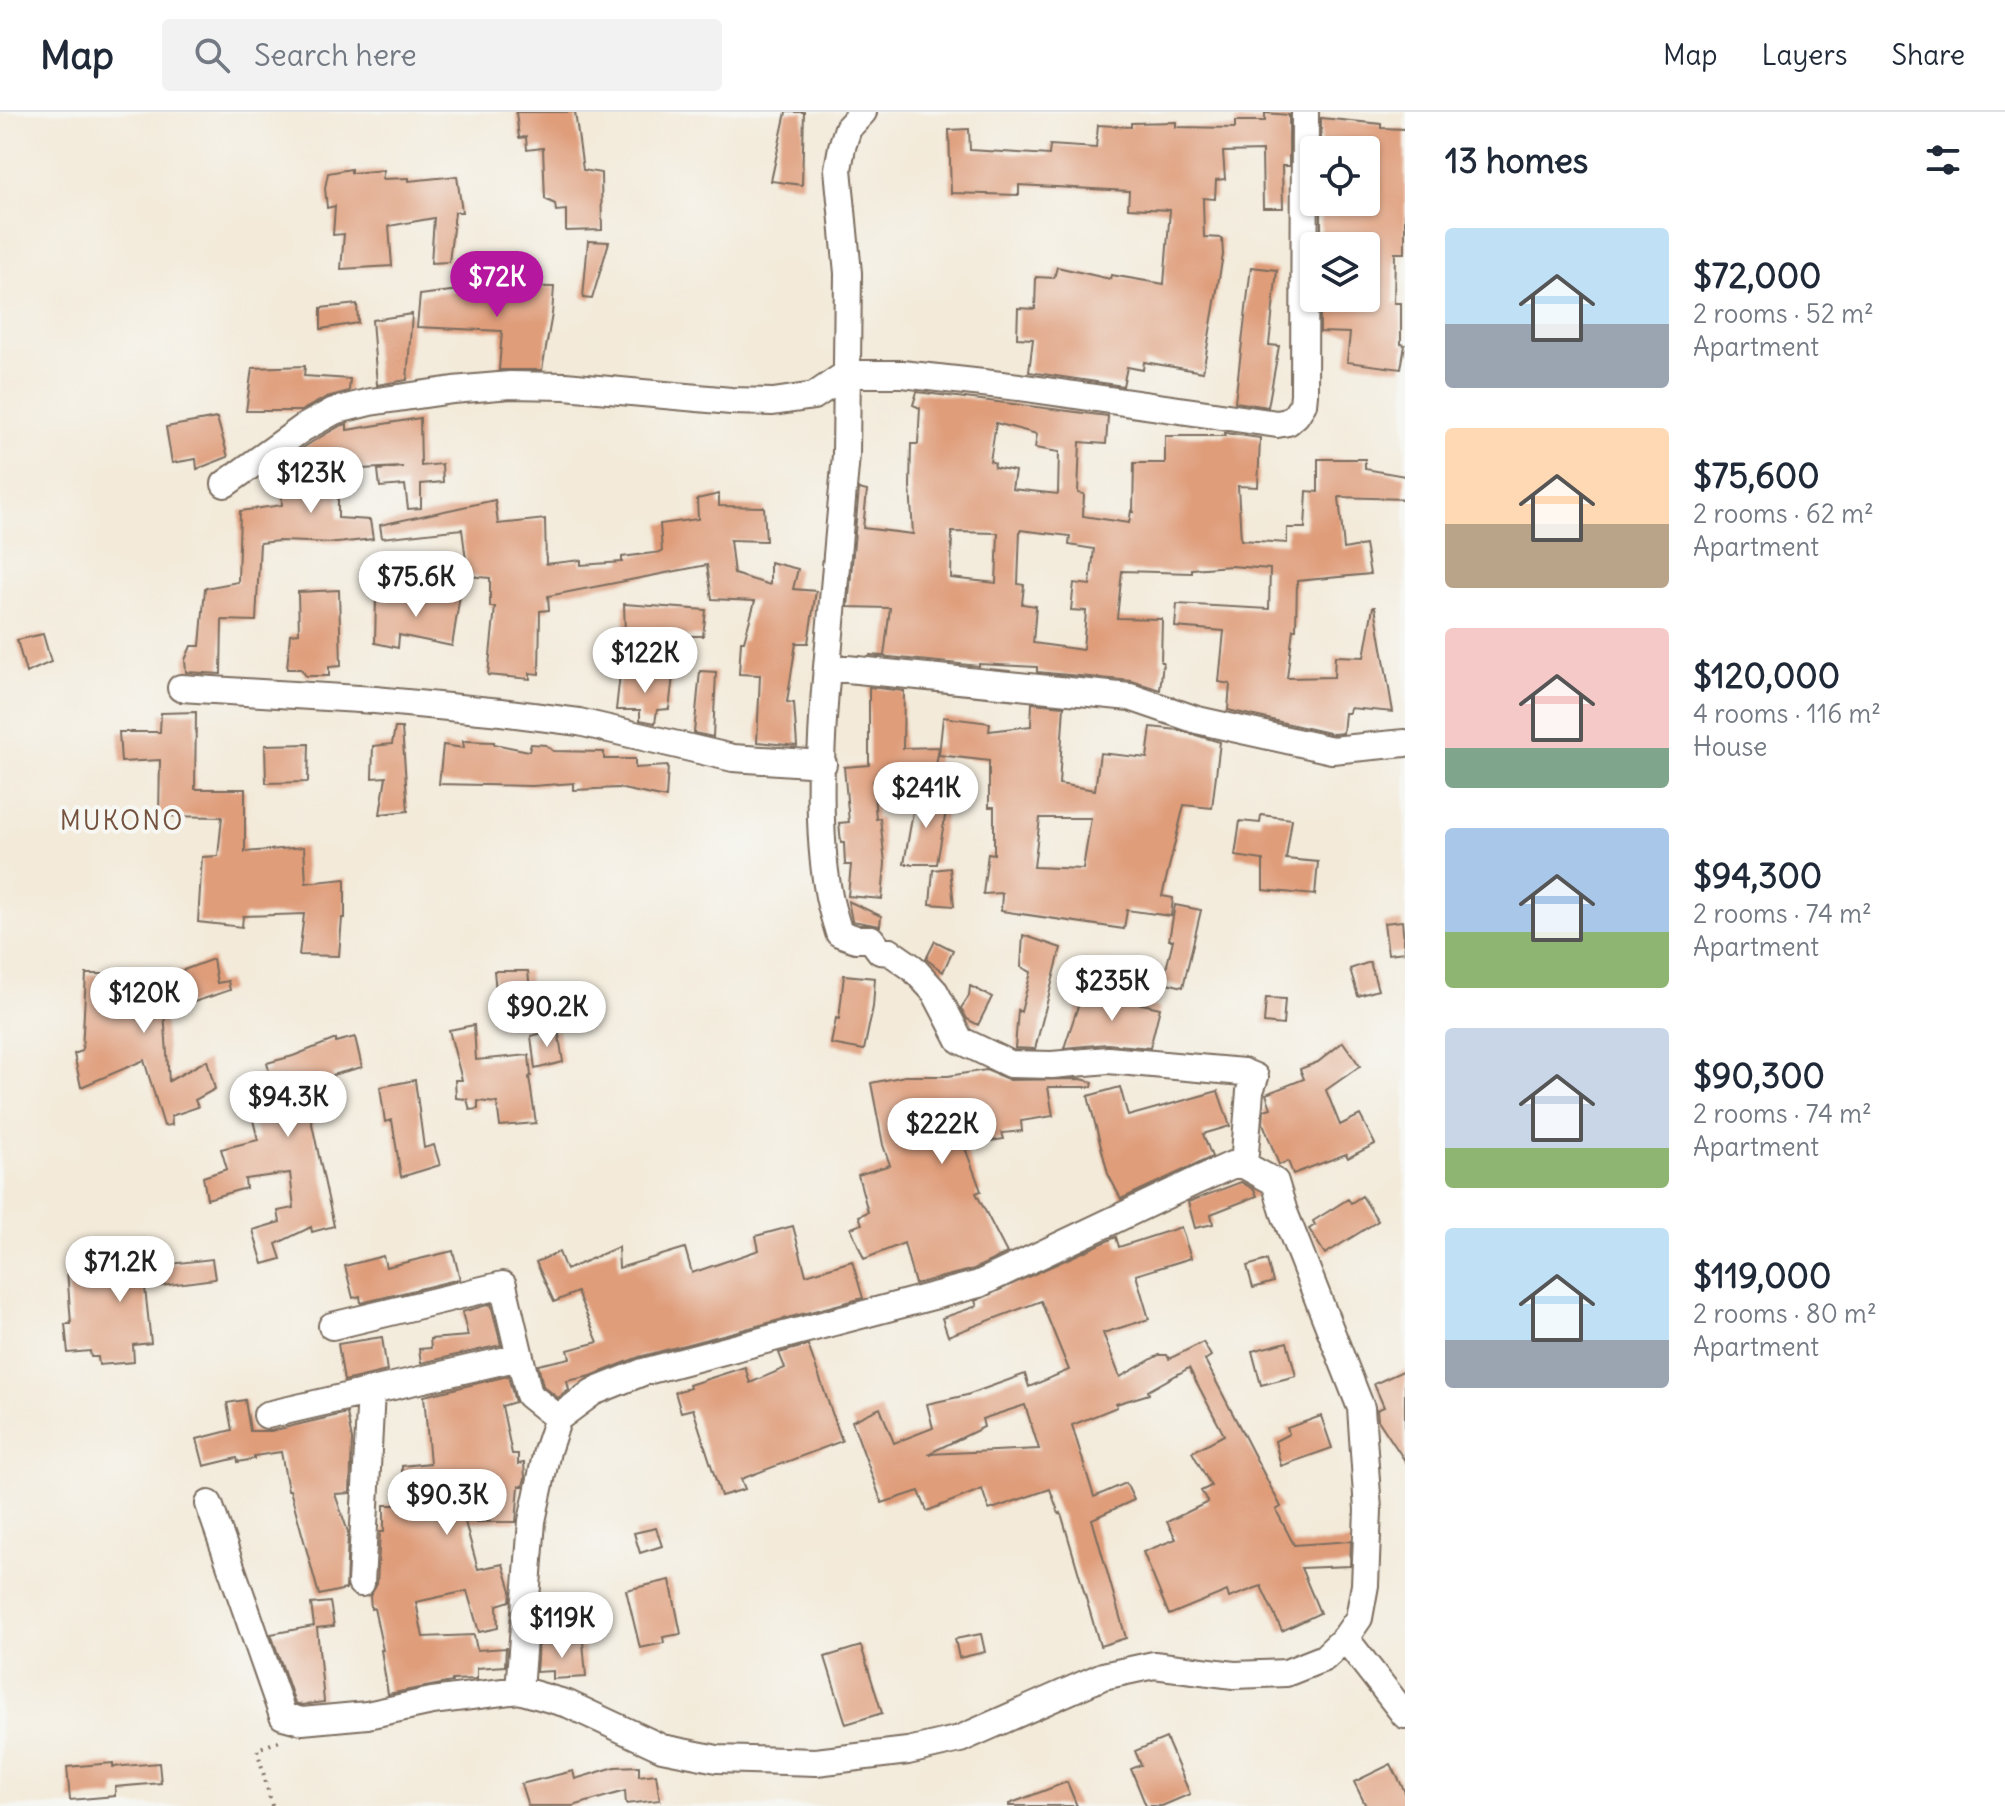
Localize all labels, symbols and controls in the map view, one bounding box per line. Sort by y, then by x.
search box [162,19,722,91]
text: Map [40,32,114,79]
icon: search [190,33,234,77]
text: Search here [254,36,417,74]
text: Map [1663,37,1718,73]
text: Layers [1762,37,1848,73]
text: Share [1892,37,1965,73]
map controls [1300,136,1380,312]
button: locate [1300,136,1380,216]
icon: filters [1921,138,1965,182]
text: 13 homes [1445,139,1588,182]
button: layers [1300,232,1380,312]
pin: $72K [450,251,544,319]
text: $72,000 [1693,254,1821,297]
text: $72K [468,260,526,293]
icon: home [1509,260,1605,356]
text: 2 rooms · 52 m² [1693,297,1874,330]
text: Apartment [1693,330,1819,363]
pin: $123K [255,447,367,515]
text: $75,600 [1693,454,1820,497]
text: $123K [276,456,346,489]
icon: home [1509,460,1605,556]
text: 2 rooms · 62 m² [1693,497,1874,530]
text: Apartment [1693,530,1819,563]
pin: $75.6K [351,551,481,619]
text: $75.6K [377,560,455,593]
pin: $122K [589,627,701,695]
text: $122K [611,636,679,669]
text: $120,000 [1693,654,1840,697]
icon: home [1509,660,1605,756]
text: 4 rooms · 116 m² [1693,697,1881,730]
text: House [1693,730,1767,763]
pin: $241K [870,762,982,830]
text: $241K [891,771,961,804]
district label: MUKONO [60,804,184,837]
text: $94,300 [1693,854,1822,897]
icon: home [1509,860,1605,956]
text: 2 rooms · 74 m² [1693,897,1872,930]
text: Apartment [1693,930,1819,963]
pin: $235K [1056,955,1168,1023]
text: $235K [1075,964,1149,997]
pin: $120K [88,967,200,1035]
text: $120K [108,976,180,1009]
pin: $90.2K [482,981,612,1049]
text: $90.2K [506,990,588,1023]
text: $90,300 [1693,1054,1825,1097]
icon: home [1509,1060,1605,1156]
pin: $94.3K [223,1071,353,1139]
text: $94.3K [248,1080,328,1113]
text: 2 rooms · 74 m² [1693,1097,1872,1130]
pin: $222K [886,1098,998,1166]
text: $222K [905,1107,979,1140]
text: Apartment [1693,1130,1819,1163]
pin: $71.2K [55,1236,185,1304]
text: $71.2K [83,1245,157,1278]
text: $119,000 [1693,1254,1831,1297]
icon: home [1509,1260,1605,1356]
text: 2 rooms · 80 m² [1693,1297,1877,1330]
text: Apartment [1693,1330,1819,1363]
pin: $90.3K [382,1469,512,1537]
text: $90.3K [406,1478,488,1511]
pin: $119K [506,1592,618,1660]
text: $119K [529,1601,595,1634]

